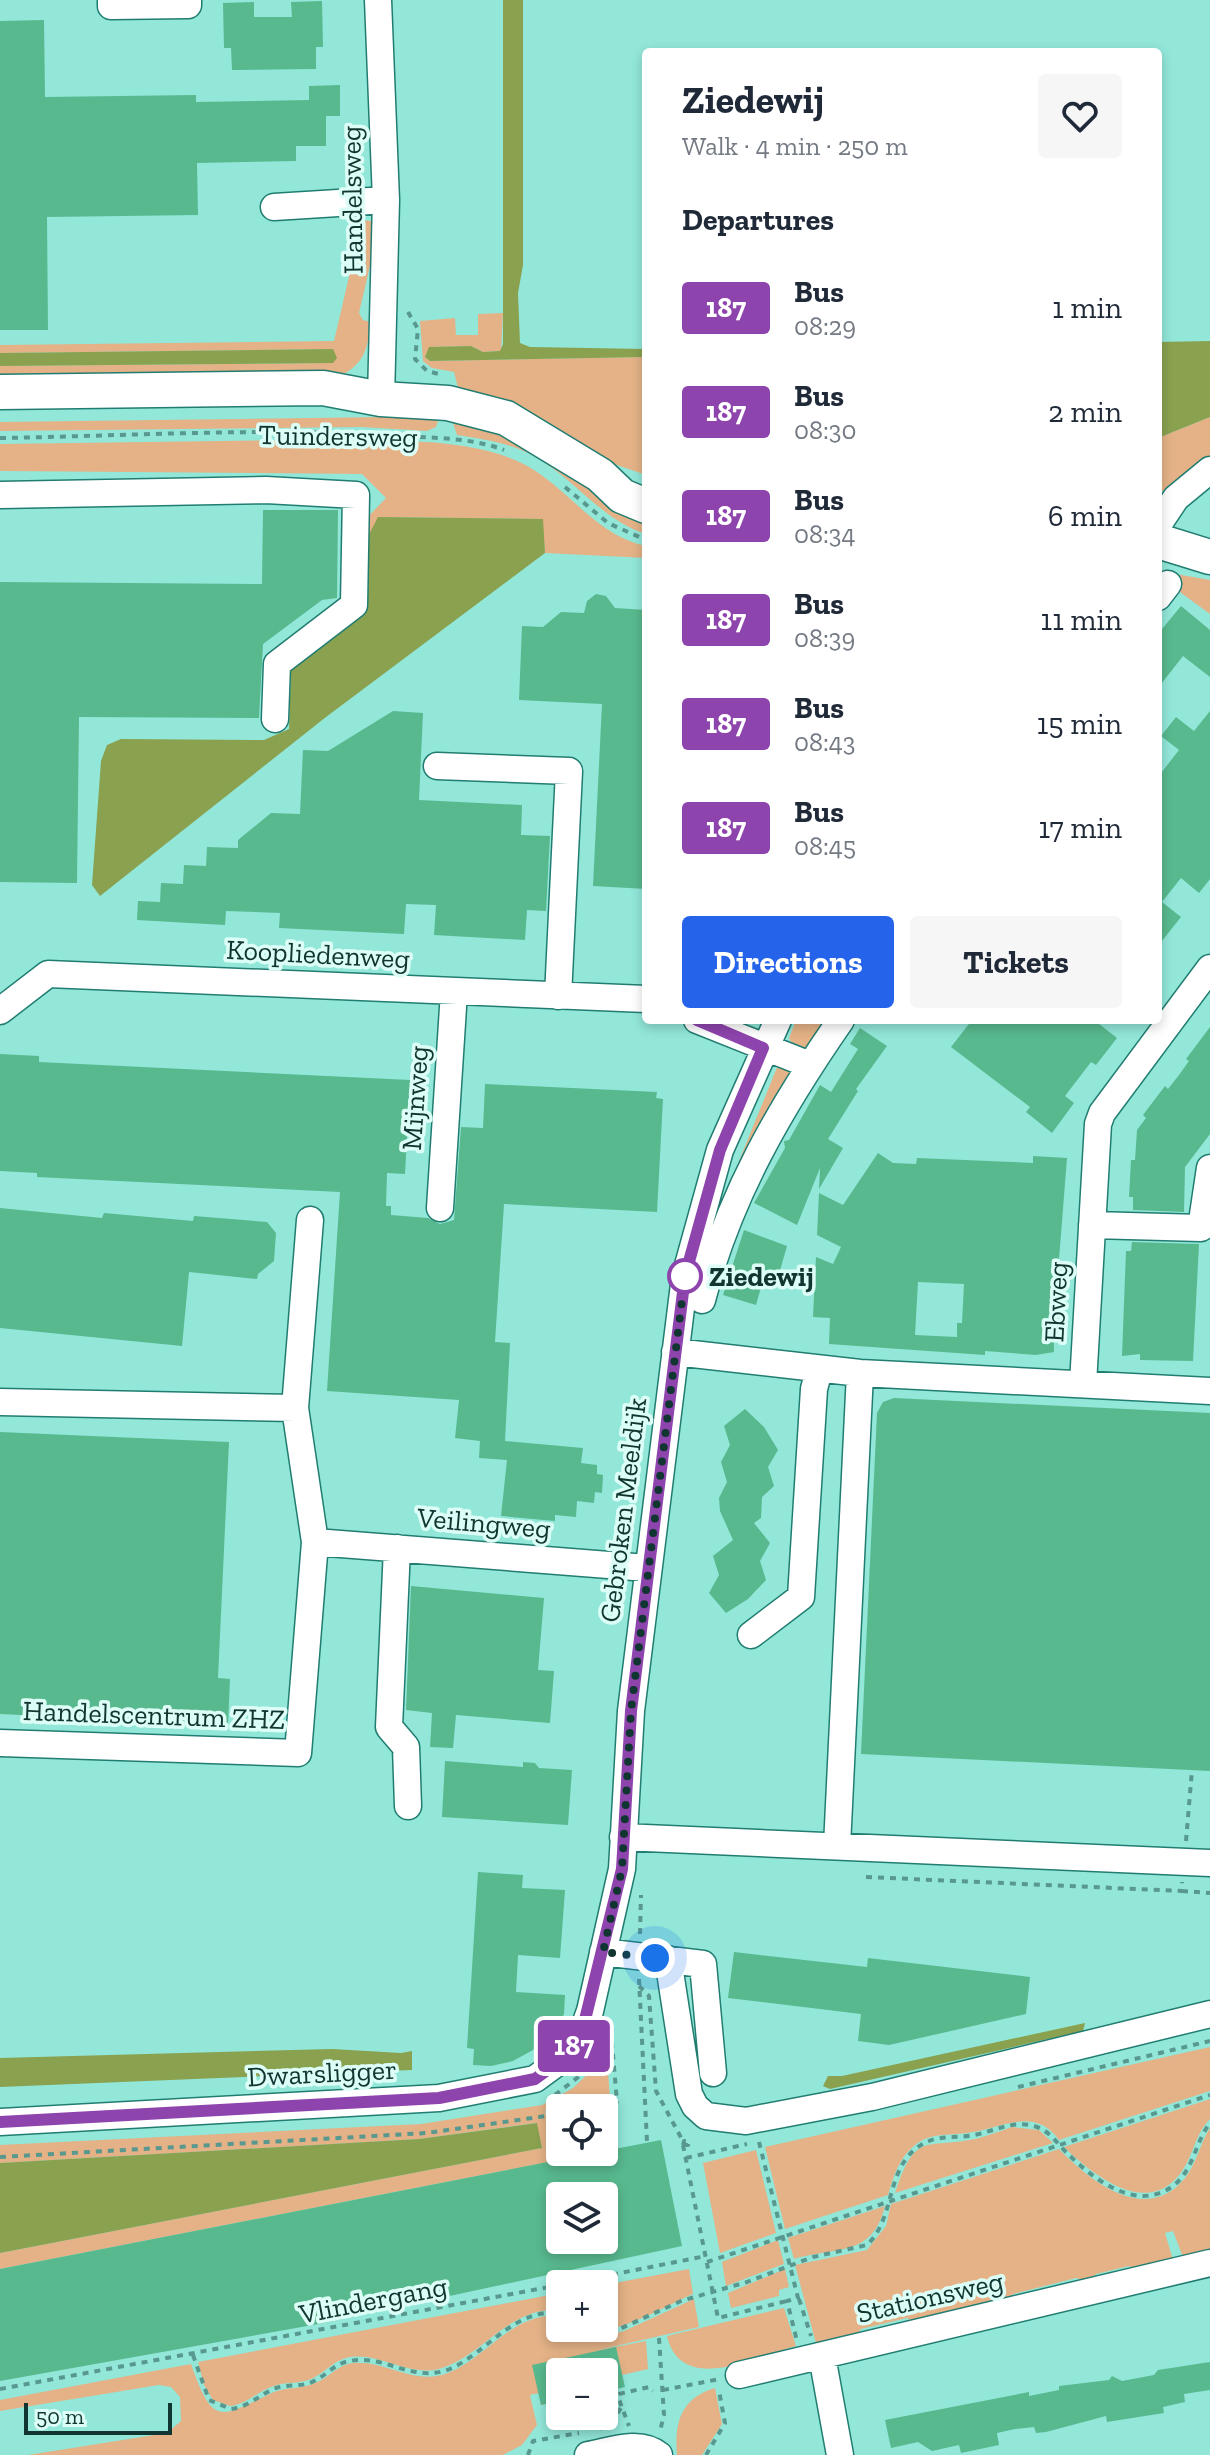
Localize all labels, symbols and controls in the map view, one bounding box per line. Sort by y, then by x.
button: heart [1038,74,1122,158]
text: Ziedewij [682,77,824,123]
street label: Handelsweg [334,126,370,274]
text: Walk · 4 min · 250 m [682,130,908,162]
text: Departures [682,202,834,238]
text: Bus [794,274,844,310]
text: 1 min [1052,290,1122,326]
text: 187 [706,291,746,324]
text: 08:29 [794,310,856,342]
text: Bus [794,378,844,414]
text: 2 min [1048,394,1122,430]
text: 187 [706,395,746,428]
text: 08:30 [794,414,856,446]
street label: Tuindersweg [258,418,418,454]
text: Bus [794,482,844,518]
text: 6 min [1048,498,1122,534]
text: 187 [706,499,746,532]
text: 08:34 [794,518,856,550]
text: Bus [794,586,844,622]
text: 11 min [1041,602,1122,638]
text: 187 [706,603,746,636]
text: 08:39 [794,622,855,654]
text: Bus [794,690,844,726]
text: 15 min [1037,706,1122,742]
text: 187 [706,707,746,740]
text: 08:43 [794,726,856,758]
text: Bus [794,794,844,830]
text: 17 min [1039,810,1122,846]
text: 187 [706,811,746,844]
text: 08:45 [794,830,856,862]
button: Directions [682,916,894,1008]
button: Tickets [910,916,1122,1008]
street label: Koopliedenweg [225,933,411,975]
street label: Mijnweg [395,1045,435,1151]
marker: Ziedewij [668,1259,702,1293]
place label: Ziedewij [709,1260,814,1293]
street label: Ebweg [1037,1261,1075,1343]
street label: Gebroken Meeldijk [593,1395,653,1624]
street label: Veilingweg [415,1501,552,1545]
street label: Handelscentrum ZHZ [22,1694,286,1736]
your location [635,1938,675,1978]
line badge: 187 [528,2020,620,2072]
text: 187 [554,2029,594,2062]
street label: Dwarsligger [246,2053,398,2093]
map controls [546,2094,618,2430]
button: locate [546,2094,618,2166]
button: layers [546,2182,618,2254]
street label: Stationsweg [854,2264,1006,2330]
street label: Vlindergang [295,2269,450,2331]
button: + [546,2270,618,2342]
button: − [546,2358,618,2430]
scale bar [24,2399,172,2435]
text: 50 m [36,2403,84,2430]

